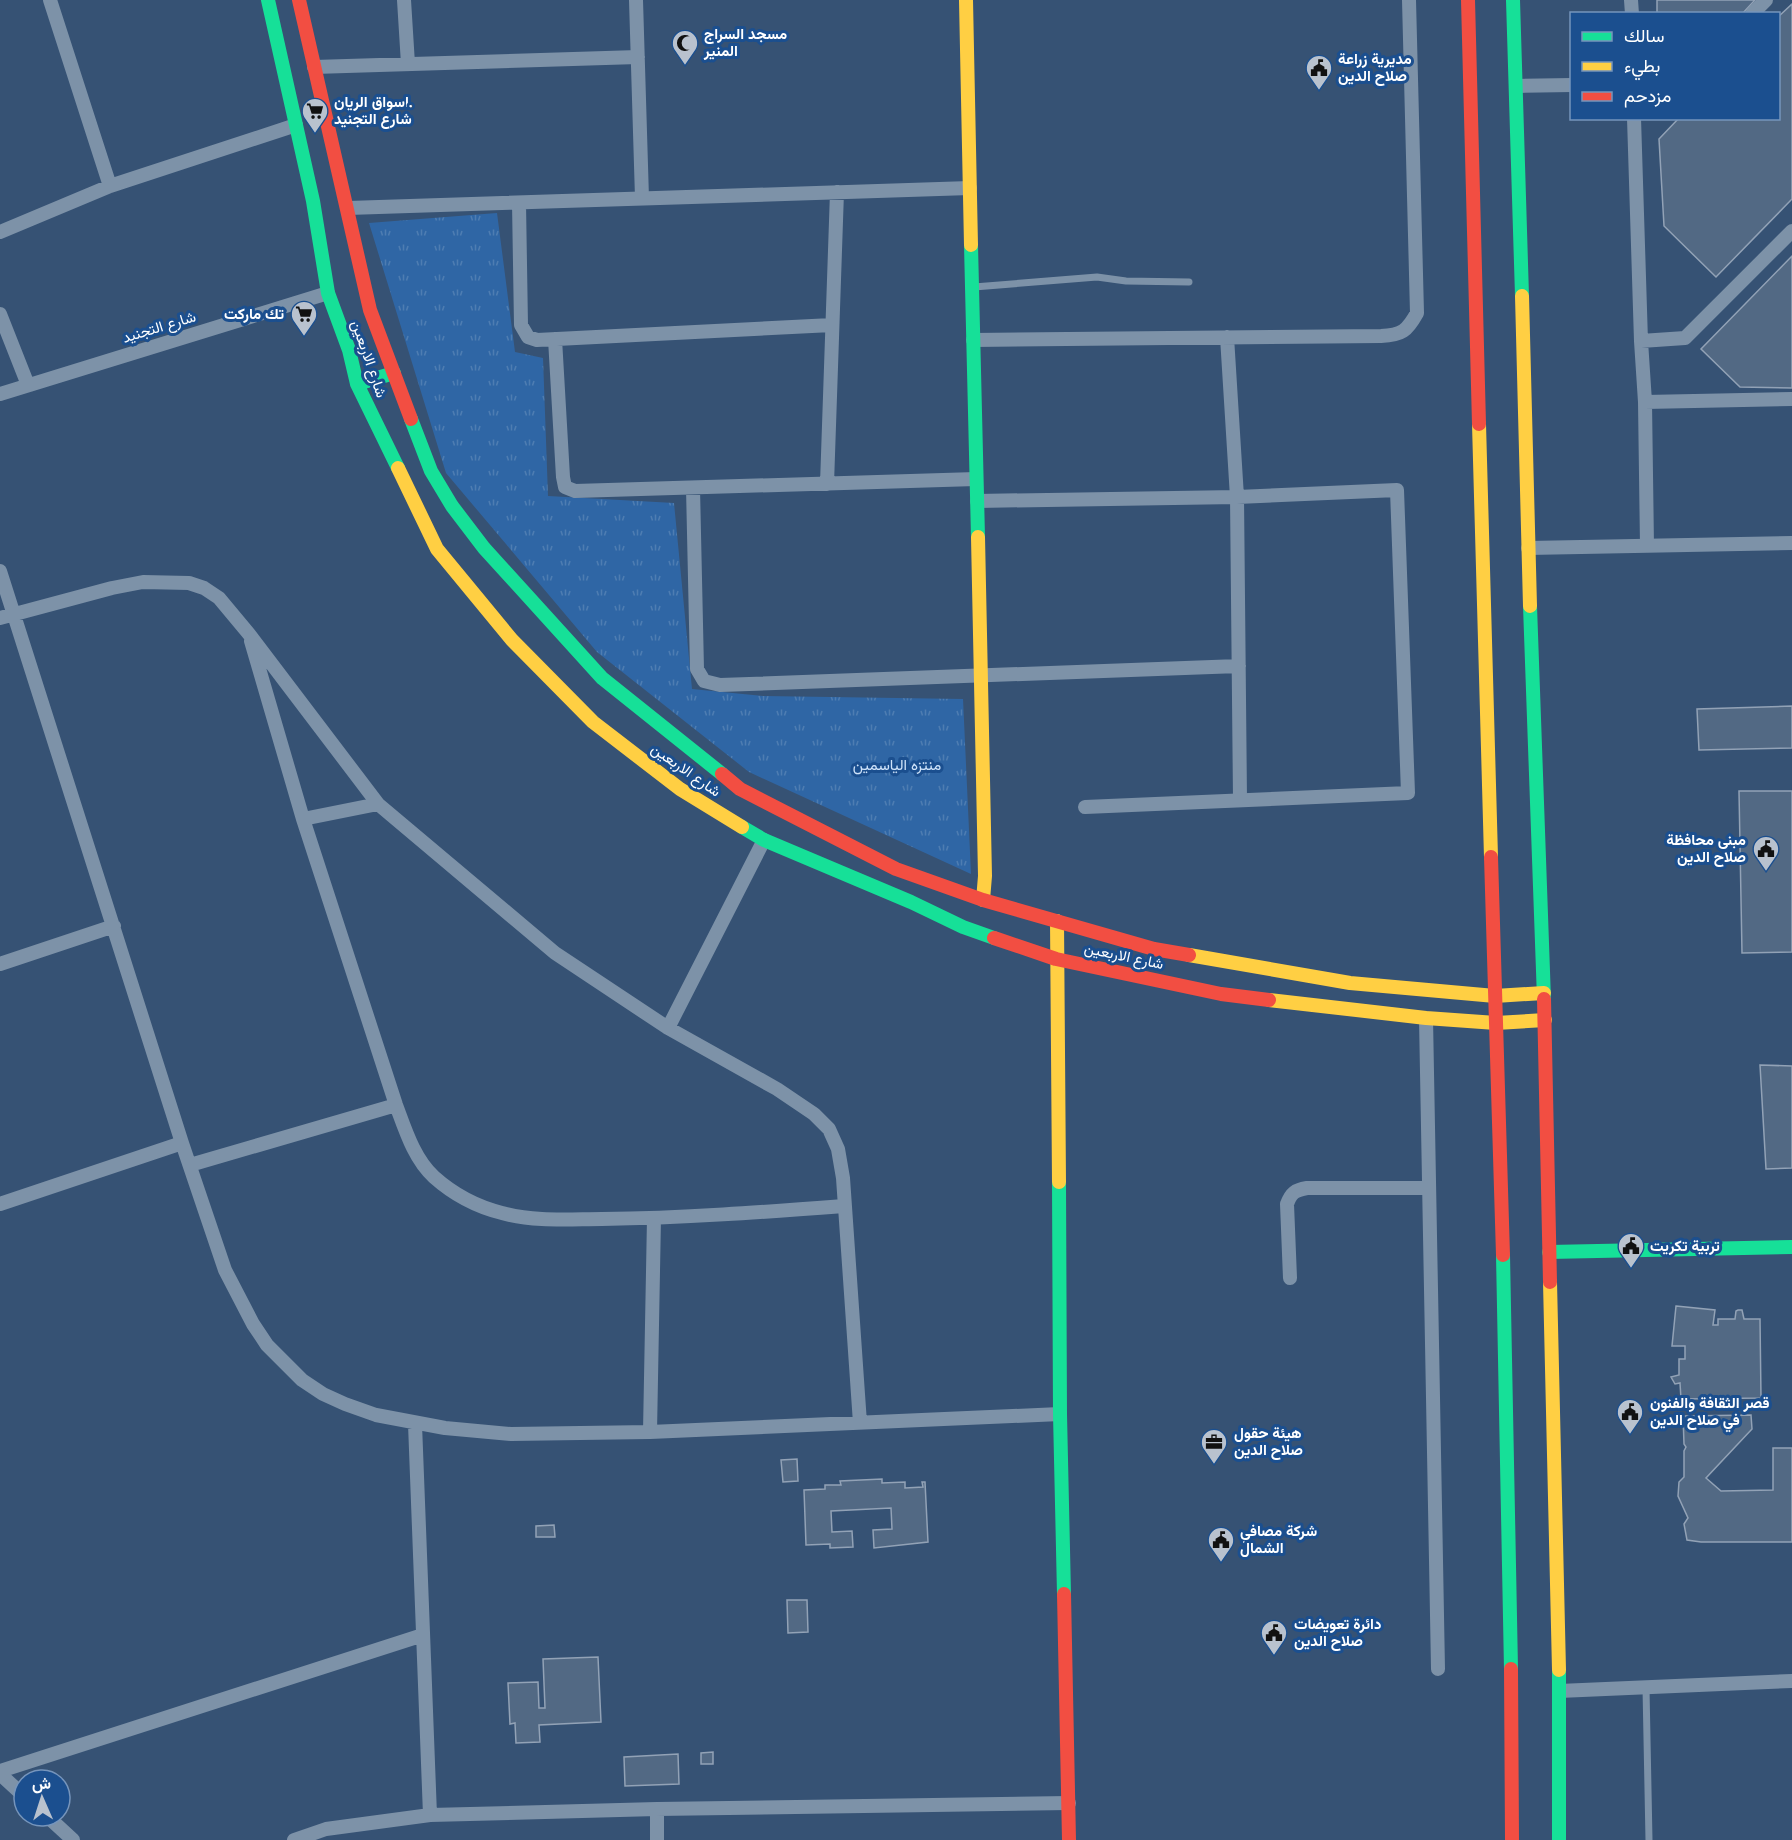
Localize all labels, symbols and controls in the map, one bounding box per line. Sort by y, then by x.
legend [1570,12,1780,120]
place label: مسجد السراج المنير [703,25,787,60]
text: سالك [1624,25,1664,47]
mosque icon: مسجد السراج المنير [670,28,700,66]
place label: مديرية زراعة صلاح الدين [1338,50,1412,86]
public building icon: مديرية زراعة صلاح الدين [1304,53,1334,91]
text: بطيء [1624,55,1660,81]
text: مزدحم [1624,85,1671,108]
place label: اسواق الريان. شارع التجنيد [334,93,413,129]
supermarket icon: اسواق الريان. شارع التجنيد [300,96,330,134]
supermarket icon: تك ماركت [289,299,319,337]
place label: تك ماركت [224,305,284,323]
street label: شارع التجنيد [120,307,199,349]
street label: شارع الاربعين [345,318,391,401]
street label: شارع الاربعين [647,740,724,802]
park label: منتزه الياسمين [853,756,941,775]
place label: مبنى محافظة صلاح الدين [1666,831,1746,867]
public building icon: مبنى محافظة صلاح الدين [1751,834,1781,872]
street label: شارع الاربعين [1082,939,1165,975]
public building icon: تربية تكريت [1616,1231,1646,1269]
place label: تربية تكريت [1650,1237,1720,1255]
place label: قصر الثقافة والفنون في صلاح الدين [1650,1394,1769,1433]
public building icon: قصر الثقافة والفنون في صلاح الدين [1615,1397,1645,1435]
place label: هيئة حقول صلاح الدين [1234,1424,1303,1460]
office icon: هيئة حقول صلاح الدين [1199,1427,1229,1465]
place label: شركة مصافي الشمال [1240,1522,1317,1557]
public building icon: شركة مصافي الشمال [1206,1525,1236,1563]
place label: دائرة تعويضات صلاح الدين [1294,1615,1381,1651]
public building icon: دائرة تعويضات صلاح الدين [1259,1618,1289,1656]
north arrow [12,1768,72,1828]
text: ش [31,1774,51,1795]

